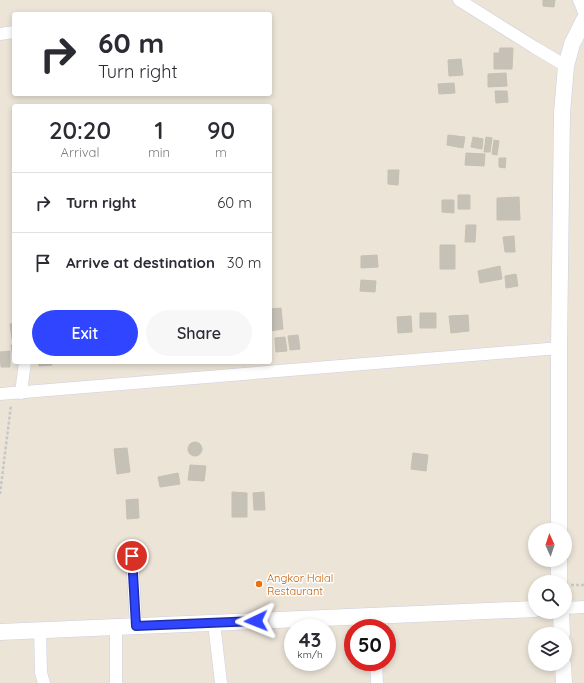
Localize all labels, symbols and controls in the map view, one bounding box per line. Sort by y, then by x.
text: 60 m [98,25,164,60]
icon: right [32,28,84,80]
text: Turn right [98,60,178,83]
text: 20:20 [49,115,111,145]
text: 1 [154,115,164,145]
text: 90 [207,115,235,145]
text: Arrival [60,144,99,160]
text: min [148,144,170,160]
text: m [215,144,227,160]
icon: right [32,192,54,214]
text: Turn right [66,193,137,212]
text: 60 m [217,193,252,212]
icon: arrive [32,252,54,274]
text: Arrive at destination [66,253,215,272]
text: 30 m [227,253,261,272]
button: Exit [32,310,138,356]
button: Share [146,310,252,356]
north arrow [528,523,572,567]
map controls [528,523,572,671]
pin [115,539,149,573]
icon: arrive [121,545,143,567]
place label: Angkor Halal Restaurant [267,571,333,598]
button: search [528,575,572,619]
marker: Angkor Halal Restaurant [254,579,264,589]
position arrow [235,600,277,642]
speed limit sign: 50 [344,619,396,671]
text: 43 [299,627,321,652]
button: layers [528,627,572,671]
text: km/h [297,648,323,661]

